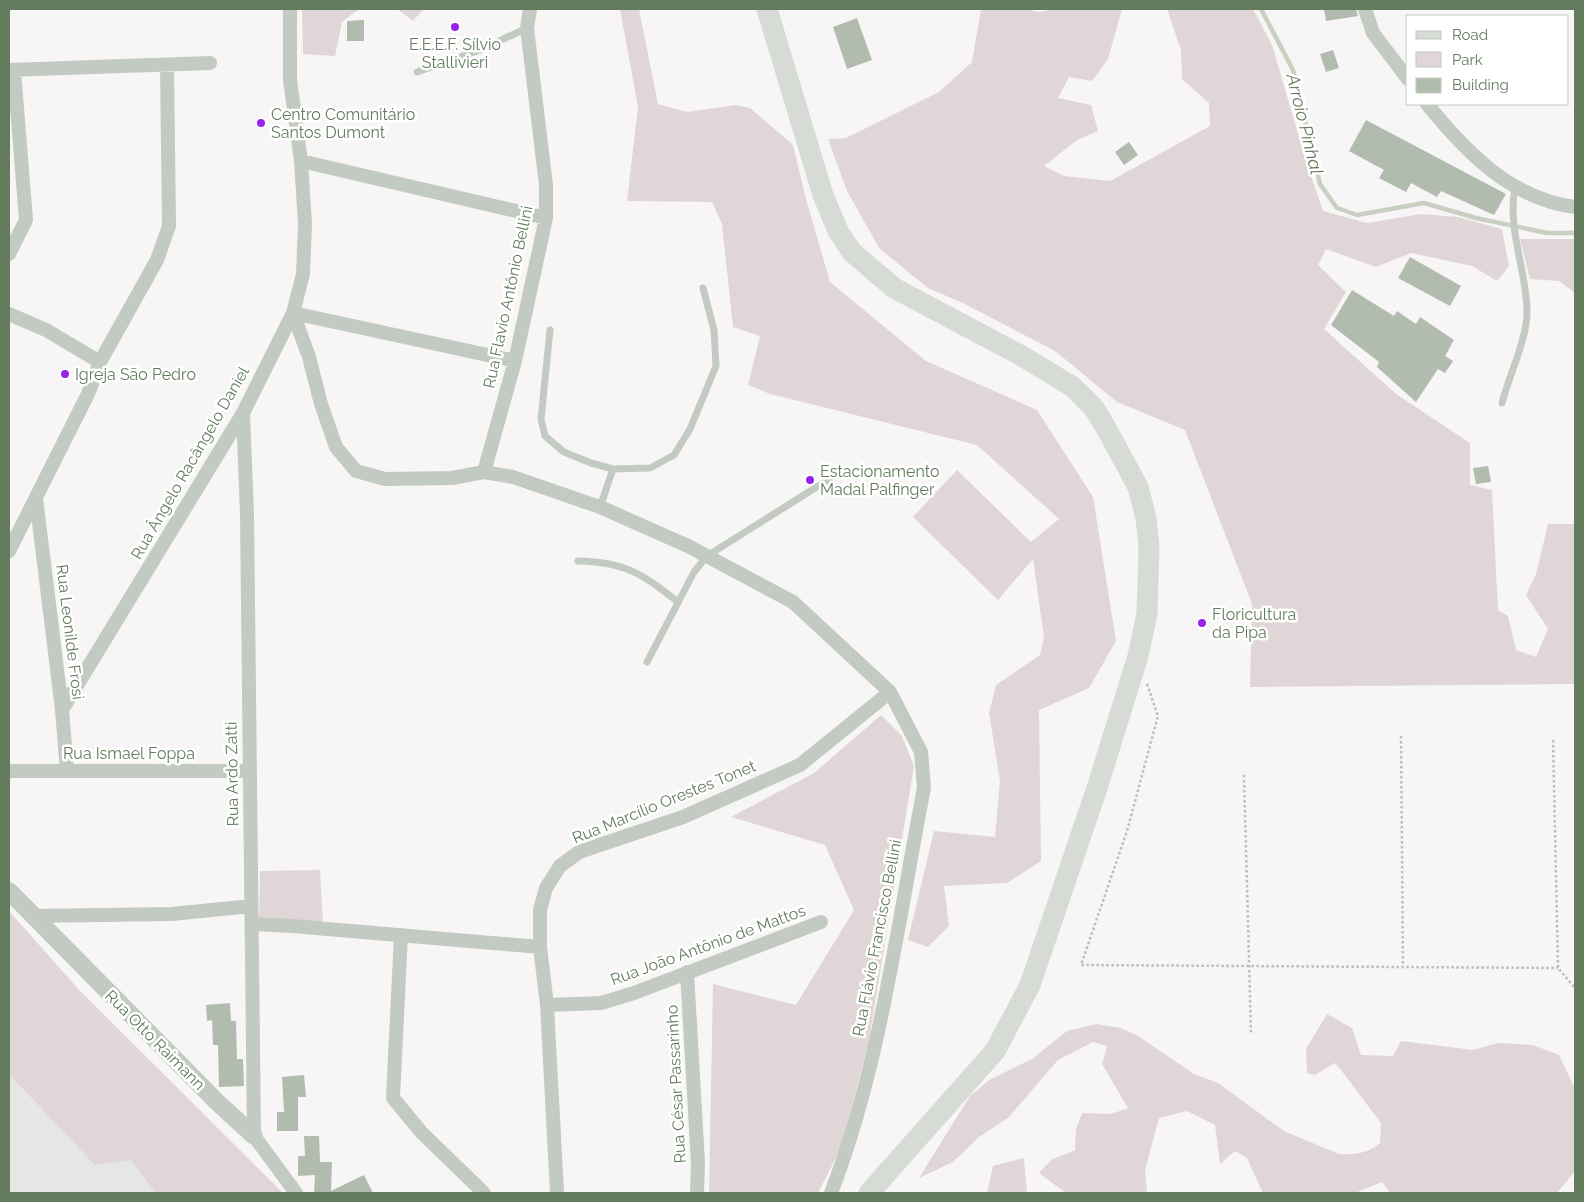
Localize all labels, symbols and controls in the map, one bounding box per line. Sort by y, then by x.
legend [1406,15,1569,105]
marker: E.E.E.F. Sílvio Stallivieri [449,21,461,33]
text: Road [1452,26,1488,44]
place label: E.E.E.F. Sílvio Stallivieri [409,35,501,72]
text: Park [1452,51,1483,69]
water label: Arroio Pinhal [1282,71,1328,177]
text: Building [1452,76,1509,94]
place label: Centro Comunitário Santos Dumont [271,105,415,142]
marker: Centro Comunitário Santos Dumont [255,117,267,129]
street label: Rua Flavio Antônio Bellini [479,204,537,390]
street label: Rua Ângelo Racângelo Daniel [126,362,253,563]
place label: Igreja São Pedro [75,365,196,384]
marker: Igreja São Pedro [59,368,71,380]
place label: Estacionamento Madal Palfinger [820,462,939,499]
marker: Estacionamento Madal Palfinger [804,474,816,486]
street label: Rua Leonilde Frosi [52,563,88,701]
place label: Floricultura da Pipa [1212,605,1296,642]
marker: Floricultura da Pipa [1196,617,1208,629]
street label: Rua Ardo Zatti [222,721,242,827]
street label: Rua Ismael Foppa [63,744,195,763]
street label: Rua Marcílio Orestes Tonet [569,756,759,848]
street label: Rua Flávio Francisco Bellini [849,838,905,1038]
street label: Rua João Antônio de Mattos [608,901,808,989]
street label: Rua Otto Raimann [101,986,209,1094]
street label: Rua César Passarinho [662,1004,690,1164]

